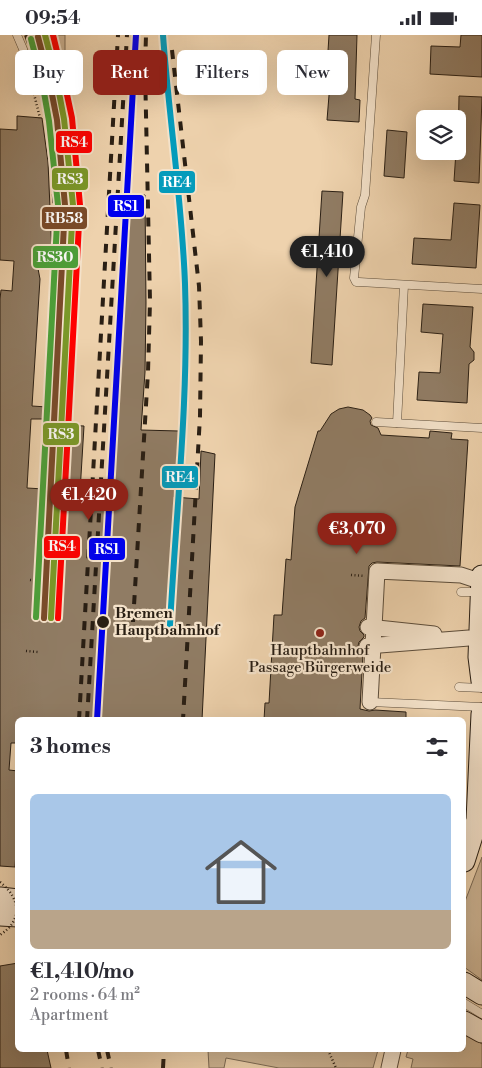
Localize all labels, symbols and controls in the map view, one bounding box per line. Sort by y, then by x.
text: 09:54 [25,6,81,30]
chip: Buy [15,50,83,95]
chip: Rent [93,50,167,95]
chip: Filters [177,50,267,95]
chip: New [277,50,348,95]
map controls [416,110,466,160]
button: layers [416,110,466,160]
line badge: RS4 [55,130,93,154]
text: RS4 [60,134,88,152]
line badge: RS3 [51,167,89,191]
line badge: RE4 [158,170,196,194]
text: RS3 [57,171,83,189]
text: RE4 [162,174,192,192]
line badge: RS1 [107,194,145,218]
text: RS1 [113,198,139,216]
line badge: RB58 [41,206,88,230]
text: RB58 [45,210,83,228]
pin: €1,410 [286,235,368,278]
text: €1,410 [301,242,353,262]
line badge: RS30 [32,245,79,269]
text: RS30 [37,249,73,267]
line badge: RS3 [42,422,80,446]
text: RS3 [48,426,74,444]
line badge: RE4 [161,465,199,489]
text: RE4 [165,469,195,487]
pin: €1,420 [48,479,130,521]
text: €1,420 [61,485,117,505]
pin: €3,070 [316,513,398,555]
text: €3,070 [328,519,386,539]
line badge: RS4 [43,535,81,559]
line badge: RS1 [88,537,126,561]
text: RS4 [48,538,76,556]
text: RS1 [94,541,120,559]
place label: Bremen Hauptbahnhof [115,604,221,640]
marker: Bremen Hauptbahnhof [95,614,111,630]
marker: Hauptbahnhof Passage Bürgerweide [314,627,326,639]
place label: Hauptbahnhof Passage Bürgerweide [249,641,391,677]
icon: filters [423,733,451,761]
text: 3 homes [30,734,111,760]
icon: home [196,827,286,917]
text: €1,410/mo [30,959,134,985]
text: 2 rooms · 64 m² [30,985,140,1005]
text: Apartment [30,1005,109,1025]

